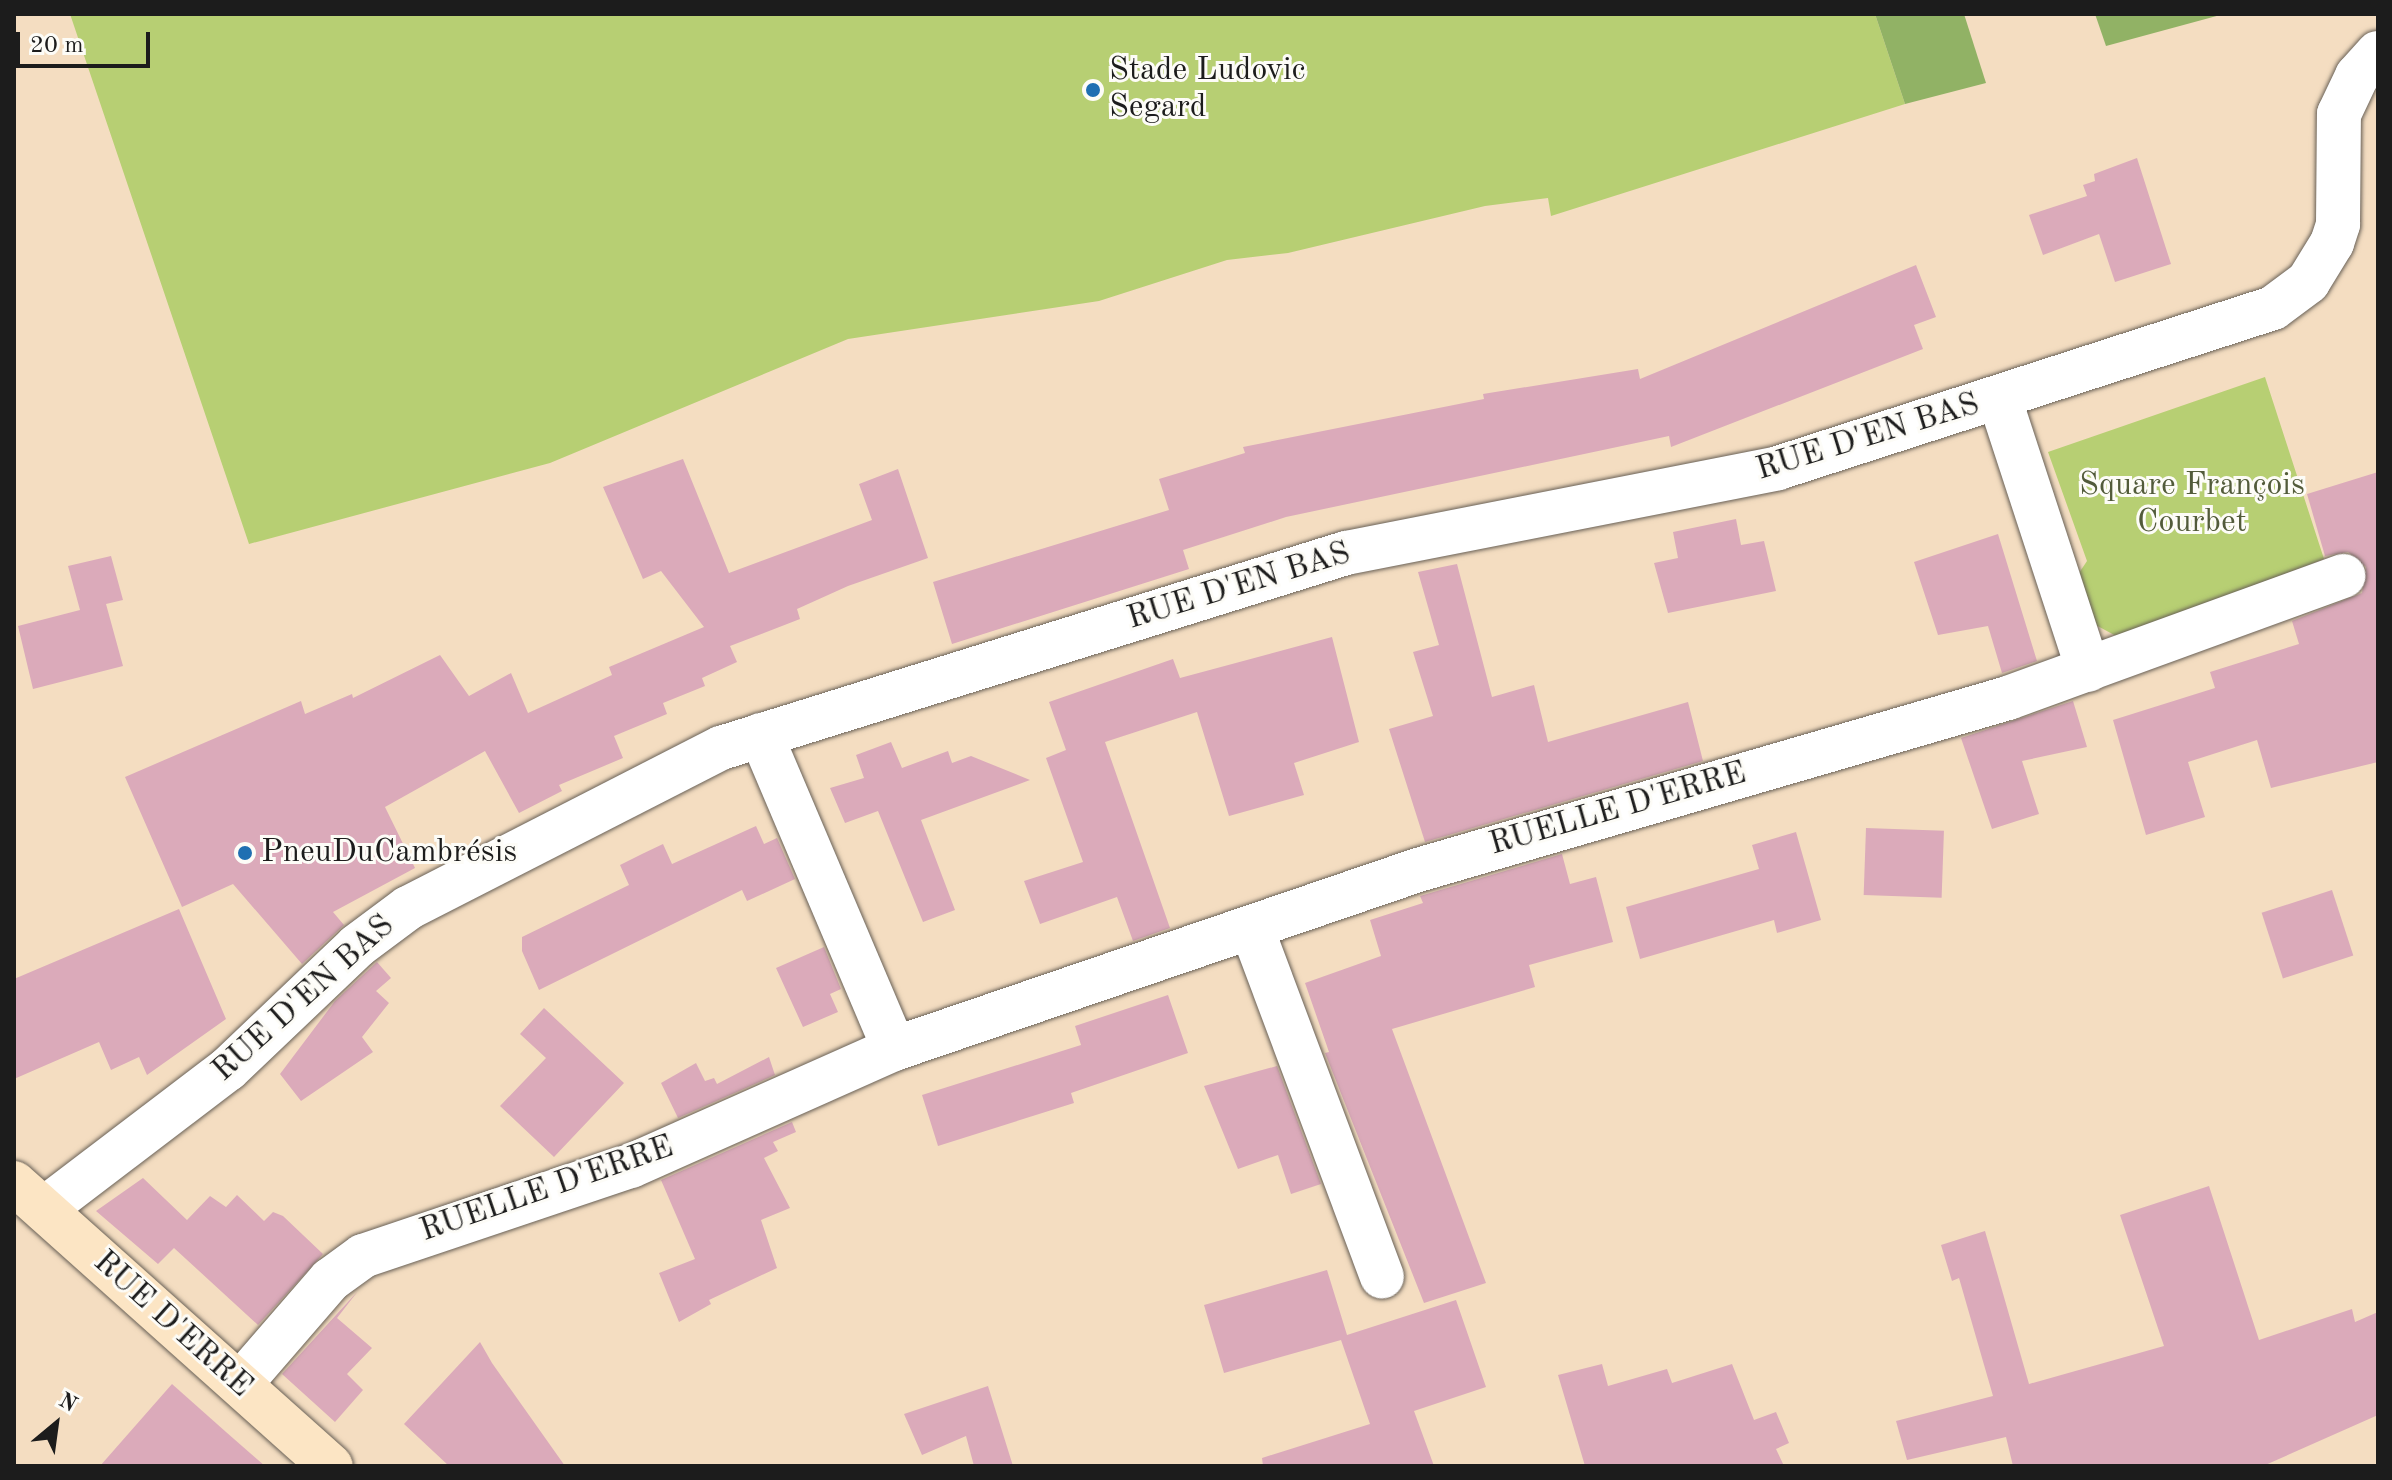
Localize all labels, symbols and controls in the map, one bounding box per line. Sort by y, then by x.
scale bar [20,16,154,66]
text: 20 m [30,34,84,58]
place label: Stade Ludovic Segard [1109,53,1306,128]
marker: Stade Ludovic Segard [1084,81,1102,99]
street label: RUE D'EN BAS [1752,386,1984,490]
park label: Square François Courbet [2079,468,2305,543]
street label: RUE D'EN BAS [1123,535,1355,639]
street label: RUELLE D'ERRE [1485,755,1751,865]
place label: PneuDuCambrésis [261,834,517,872]
marker: PneuDuCambrésis [236,844,254,862]
street label: RUE D'EN BAS [205,907,403,1091]
street label: RUELLE D'ERRE [415,1129,679,1251]
street label: RUE D'ERRE [85,1244,259,1406]
north arrow [16,1384,96,1464]
text: N [55,1389,80,1417]

